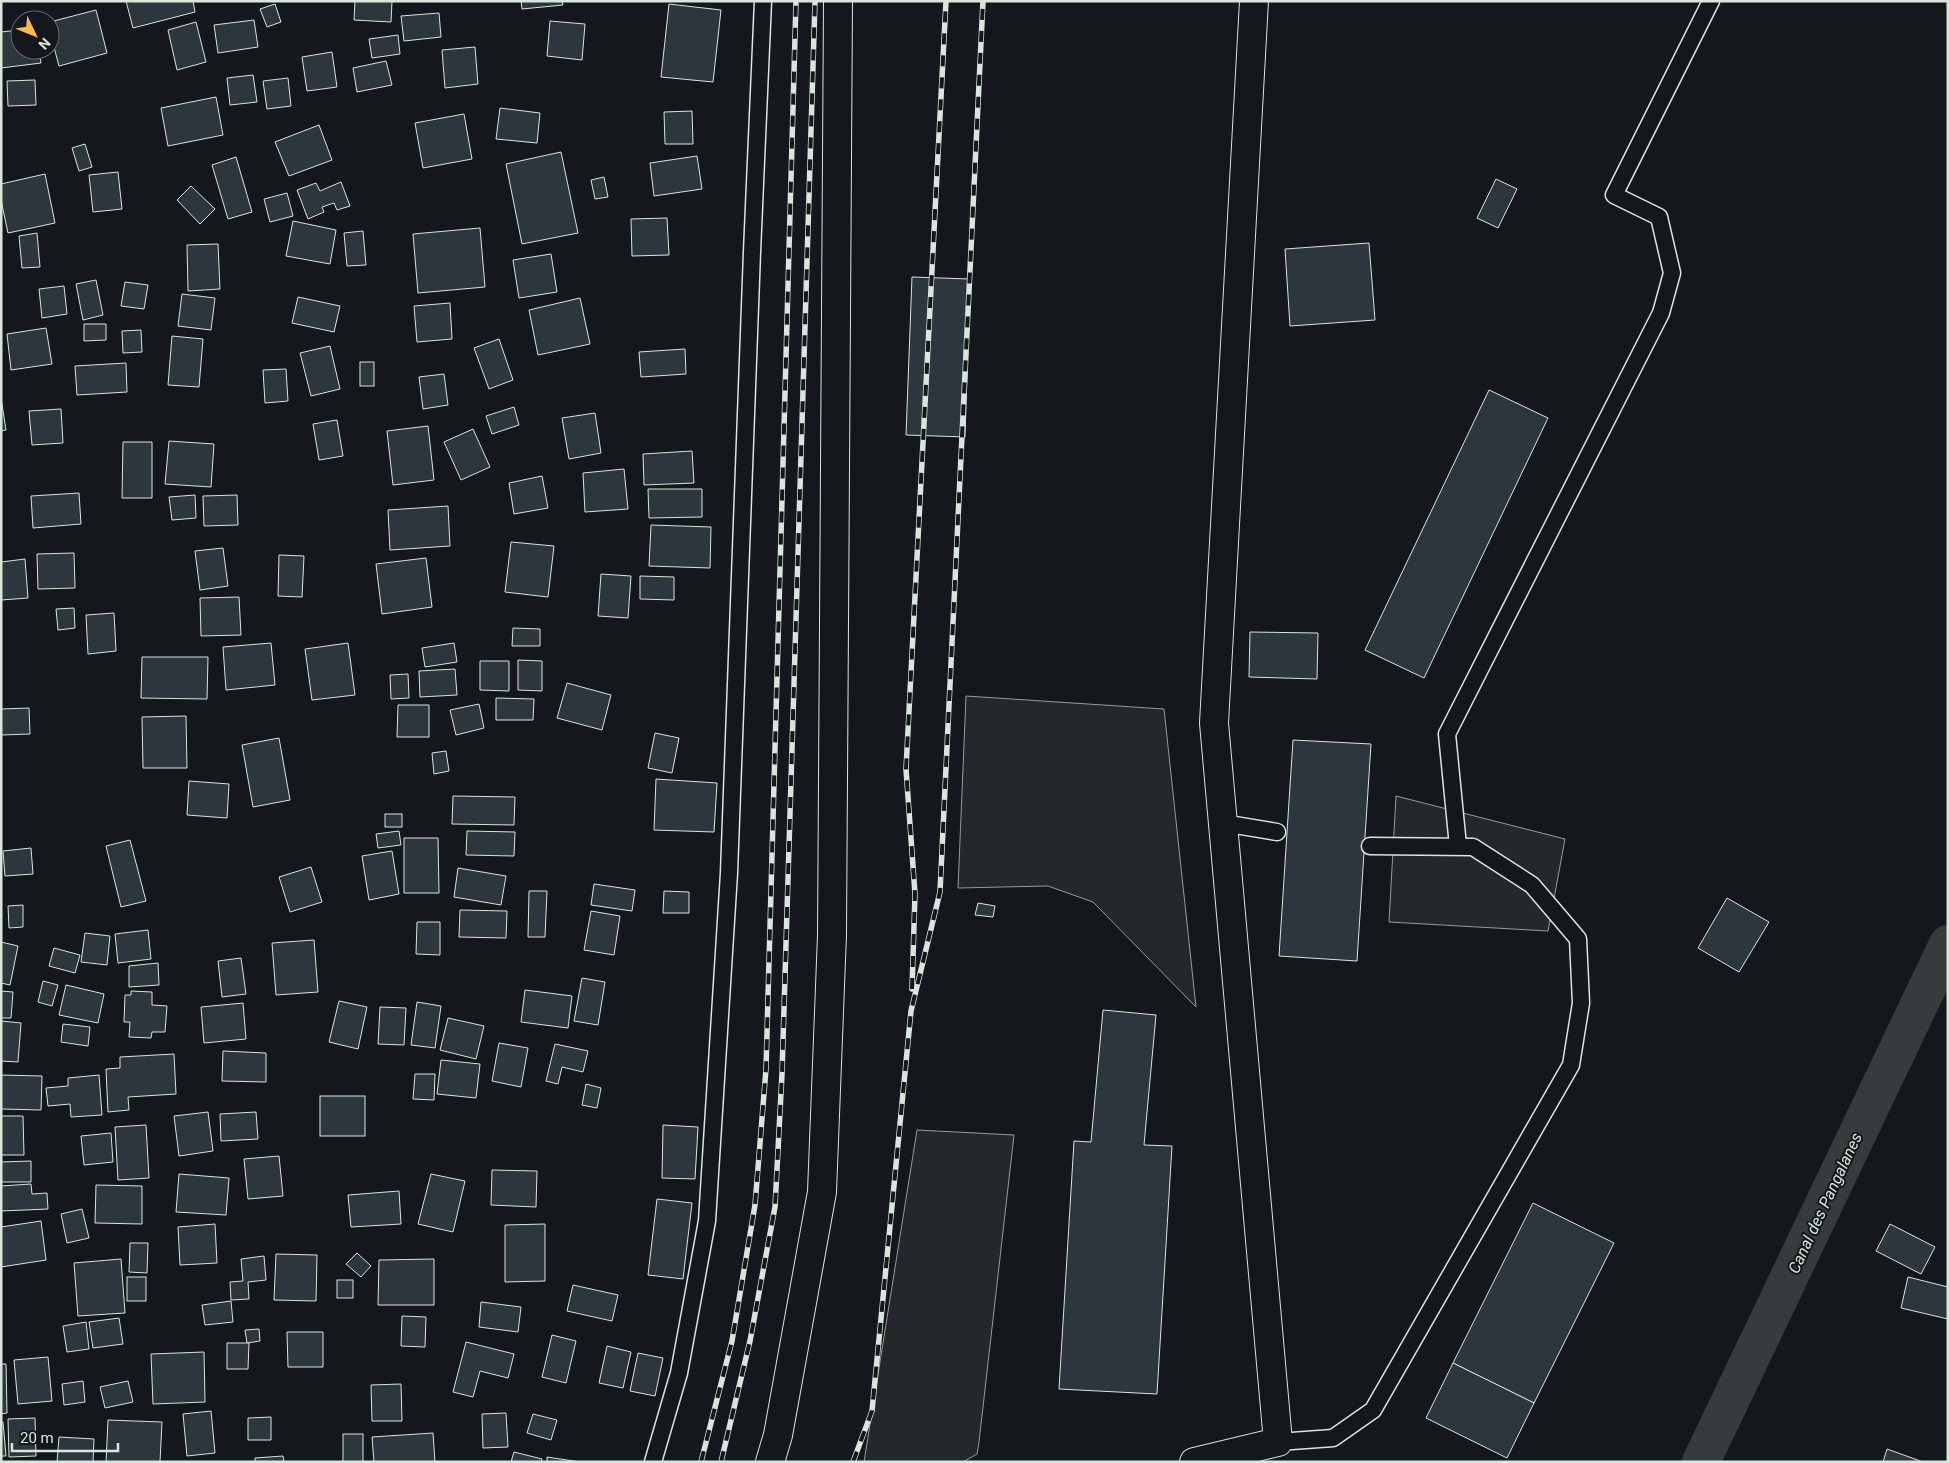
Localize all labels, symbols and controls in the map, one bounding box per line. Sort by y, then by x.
north arrow [10,10,60,60]
text: N [35,35,54,53]
water label: Canal des Pangalanes [1784,1130,1866,1276]
scale bar [12,1420,119,1452]
text: 20 m [20,1429,54,1447]

